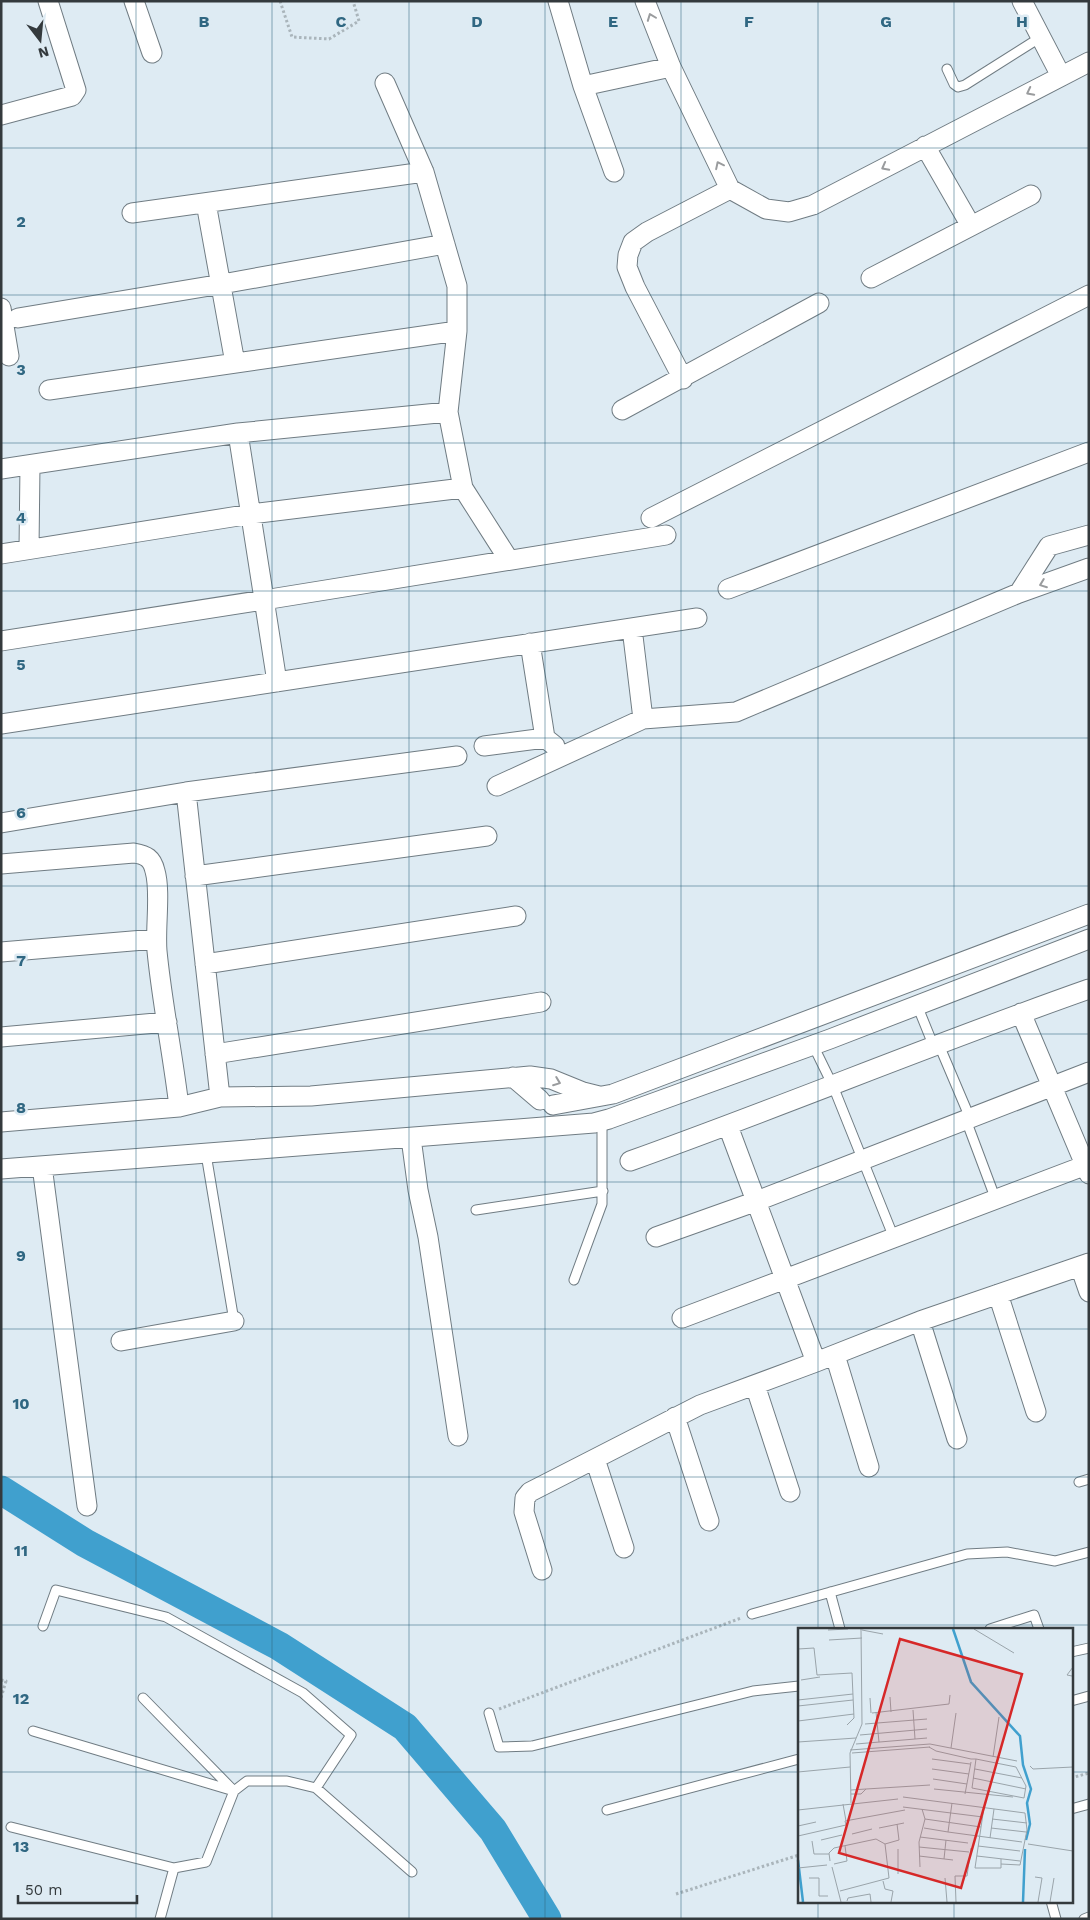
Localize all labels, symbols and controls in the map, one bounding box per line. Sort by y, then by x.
text: B [199,12,210,31]
text: C [336,12,347,31]
text: D [471,12,483,31]
text: E [608,12,618,31]
text: F [744,12,754,31]
text: G [880,12,892,31]
text: H [1016,12,1028,31]
one-way arrow [647,13,658,22]
north arrow [15,15,65,65]
text: N [36,43,51,62]
one-way arrow [1026,86,1035,96]
one-way arrow [715,161,725,170]
one-way arrow [882,161,891,171]
text: 2 [16,212,26,231]
text: 3 [16,360,26,379]
text: 4 [16,508,26,527]
one-way arrow [1039,578,1047,588]
text: 5 [16,655,26,674]
text: 6 [16,803,26,822]
text: 7 [16,951,26,970]
one-way arrow [552,1076,561,1086]
text: 8 [16,1098,26,1117]
text: 9 [16,1246,26,1265]
text: 10 [12,1394,30,1413]
text: 11 [14,1541,28,1560]
inset map [798,1628,1072,1902]
text: 12 [13,1689,29,1708]
text: 13 [13,1837,29,1856]
scale bar [18,1872,136,1904]
text: 50 m [25,1881,62,1899]

